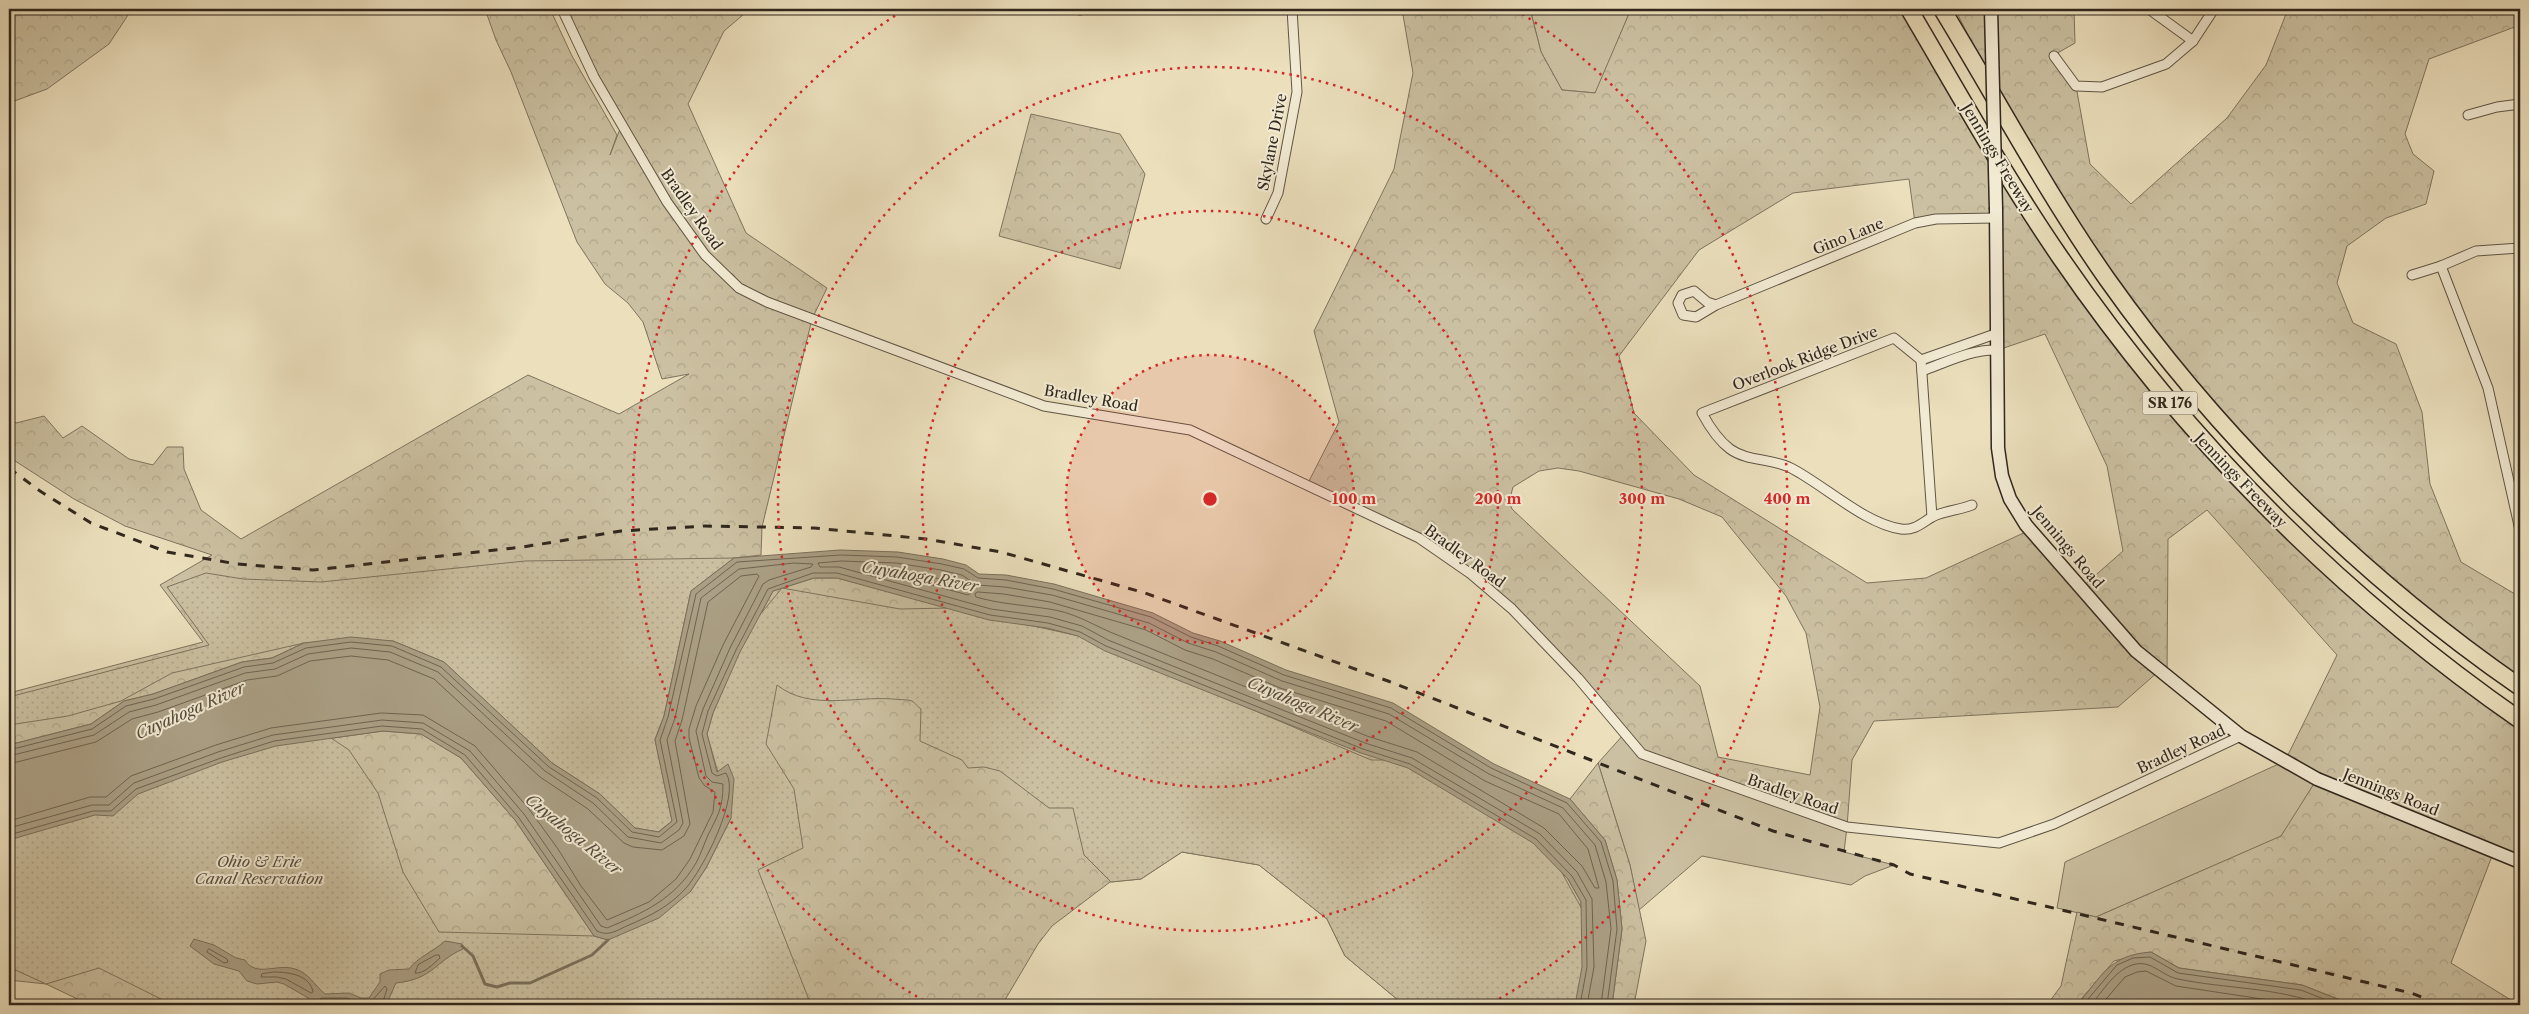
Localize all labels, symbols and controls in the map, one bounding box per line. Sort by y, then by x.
street label: Skylane Drive [1253,92,1291,192]
street label: Jennings Freeway [1957,98,2039,217]
street label: Bradley Road [657,165,727,253]
street label: Gino Lane [1810,213,1886,259]
street label: Overlook Ridge Drive [1730,322,1880,394]
street label: Bradley Road [1042,380,1140,416]
road number: SR 176 [2142,392,2198,414]
street label: Jennings Freeway [2189,427,2292,532]
text: 100 m [1332,489,1376,508]
text: 200 m [1475,489,1521,508]
text: 300 m [1619,489,1665,508]
text: 400 m [1764,489,1810,508]
centre of rings [1201,490,1219,508]
street label: Jennings Road [2027,500,2108,592]
street label: Bradley Road [1421,520,1509,592]
water label: Cuyahoga River [860,556,981,596]
water label: Cuyahoga River [1245,672,1363,737]
water label: Cuyahoga River [132,676,249,743]
street label: Bradley Road [2134,720,2228,778]
street label: Jennings Road [2338,763,2442,820]
street label: Bradley Road [1745,770,1841,818]
water label: Cuyahoga River [522,789,627,880]
park label: Ohio & Erie Canal Reservation [195,852,323,888]

